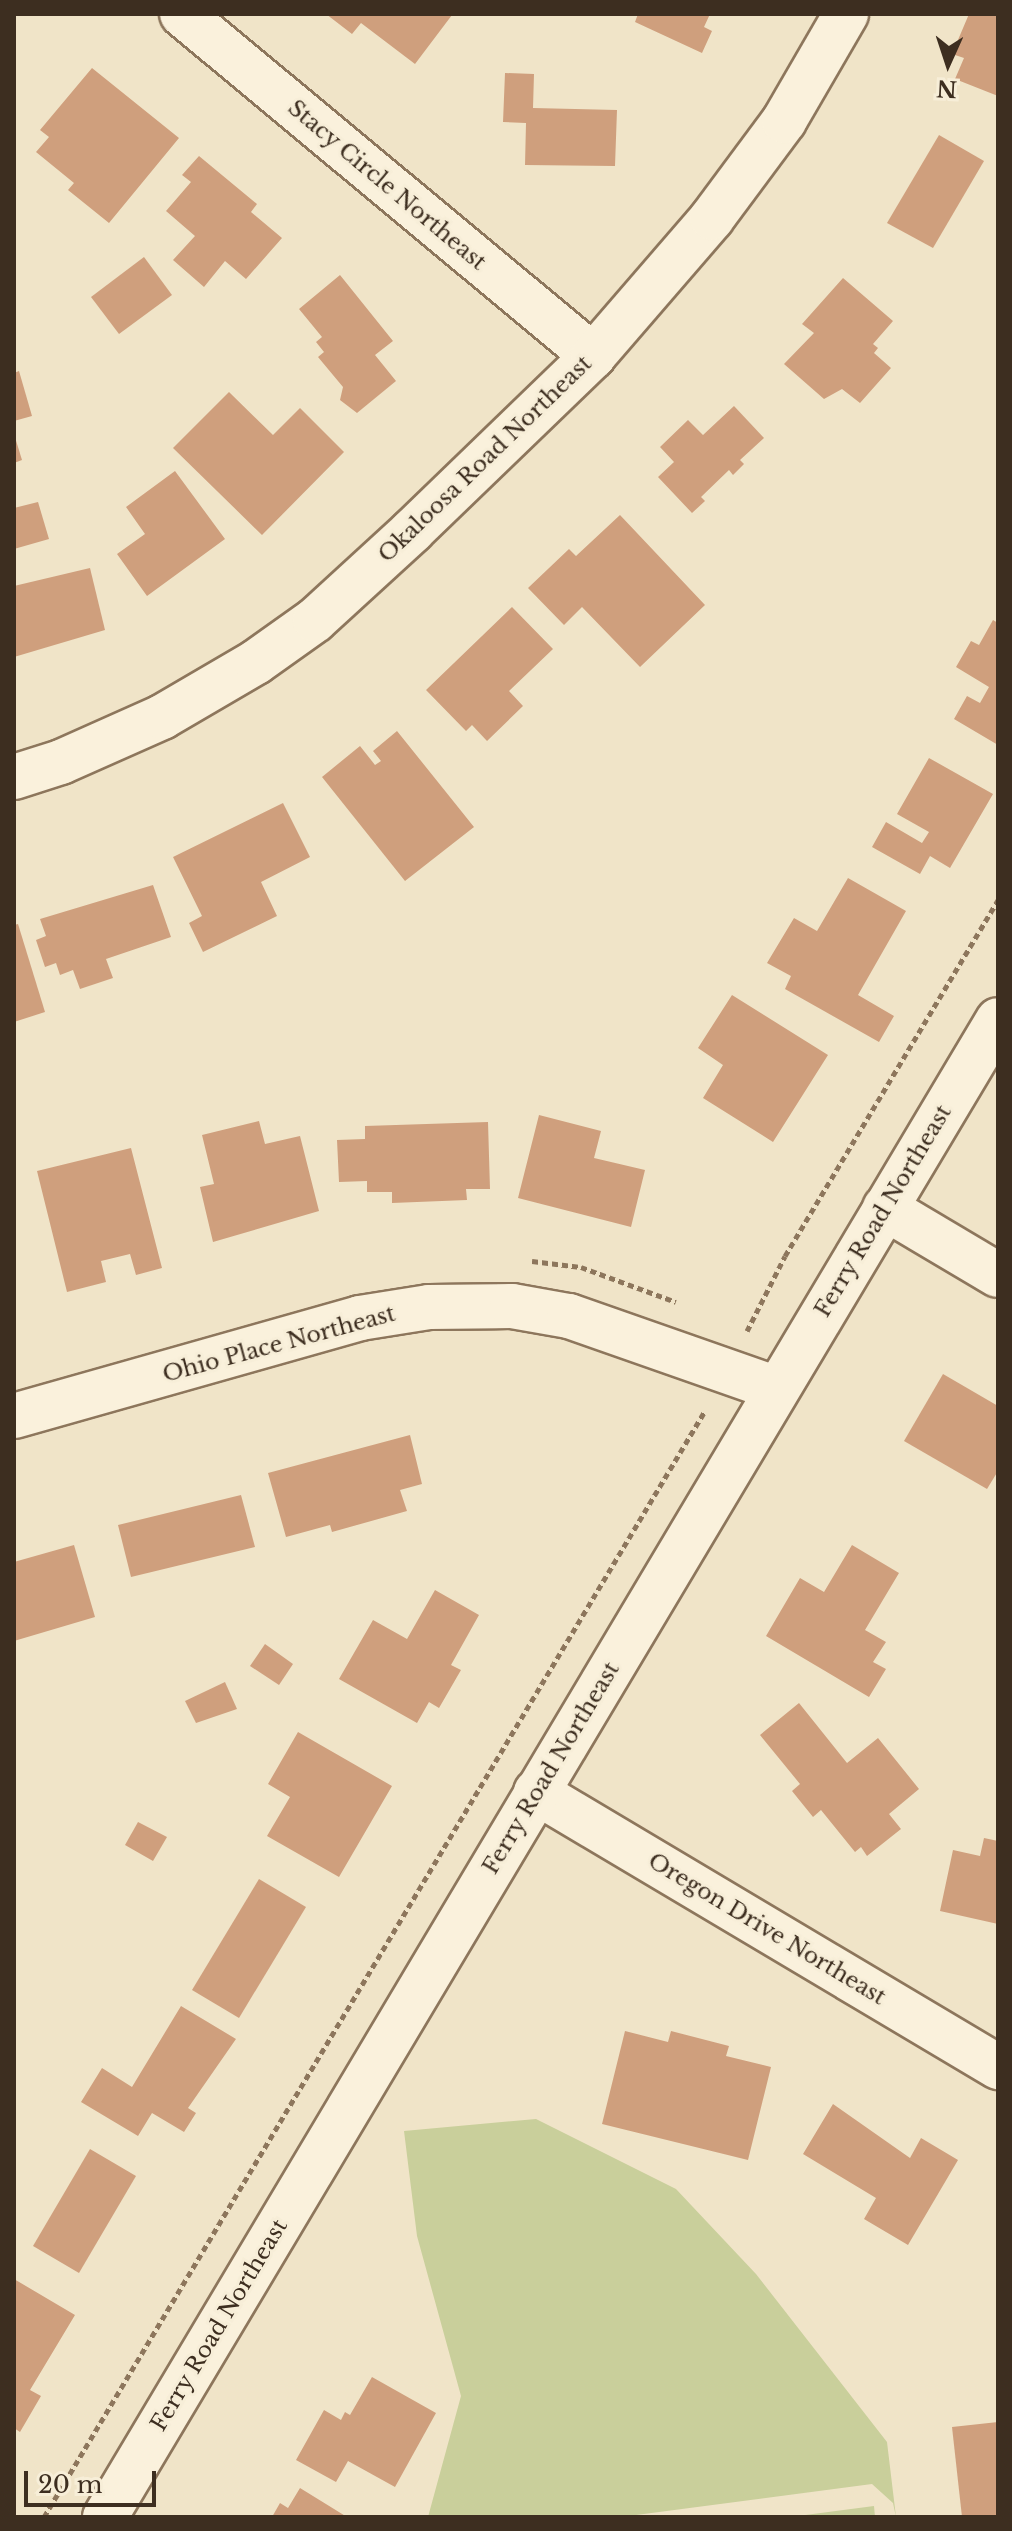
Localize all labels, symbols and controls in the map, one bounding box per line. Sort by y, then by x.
north arrow [908,24,988,104]
text: N [936,74,958,102]
street label: Stacy Circle Northeast [283,94,491,276]
street label: Okaloosa Road Northeast [373,350,597,568]
street label: Ferry Road Northeast [809,1100,957,1322]
street label: Ohio Place Northeast [160,1300,398,1388]
street label: Ferry Road Northeast [477,1657,625,1879]
street label: Oregon Drive Northeast [643,1848,891,2010]
street label: Ferry Road Northeast [145,2214,293,2436]
scale bar [28,2455,160,2505]
text: 20 m [38,2470,103,2499]

